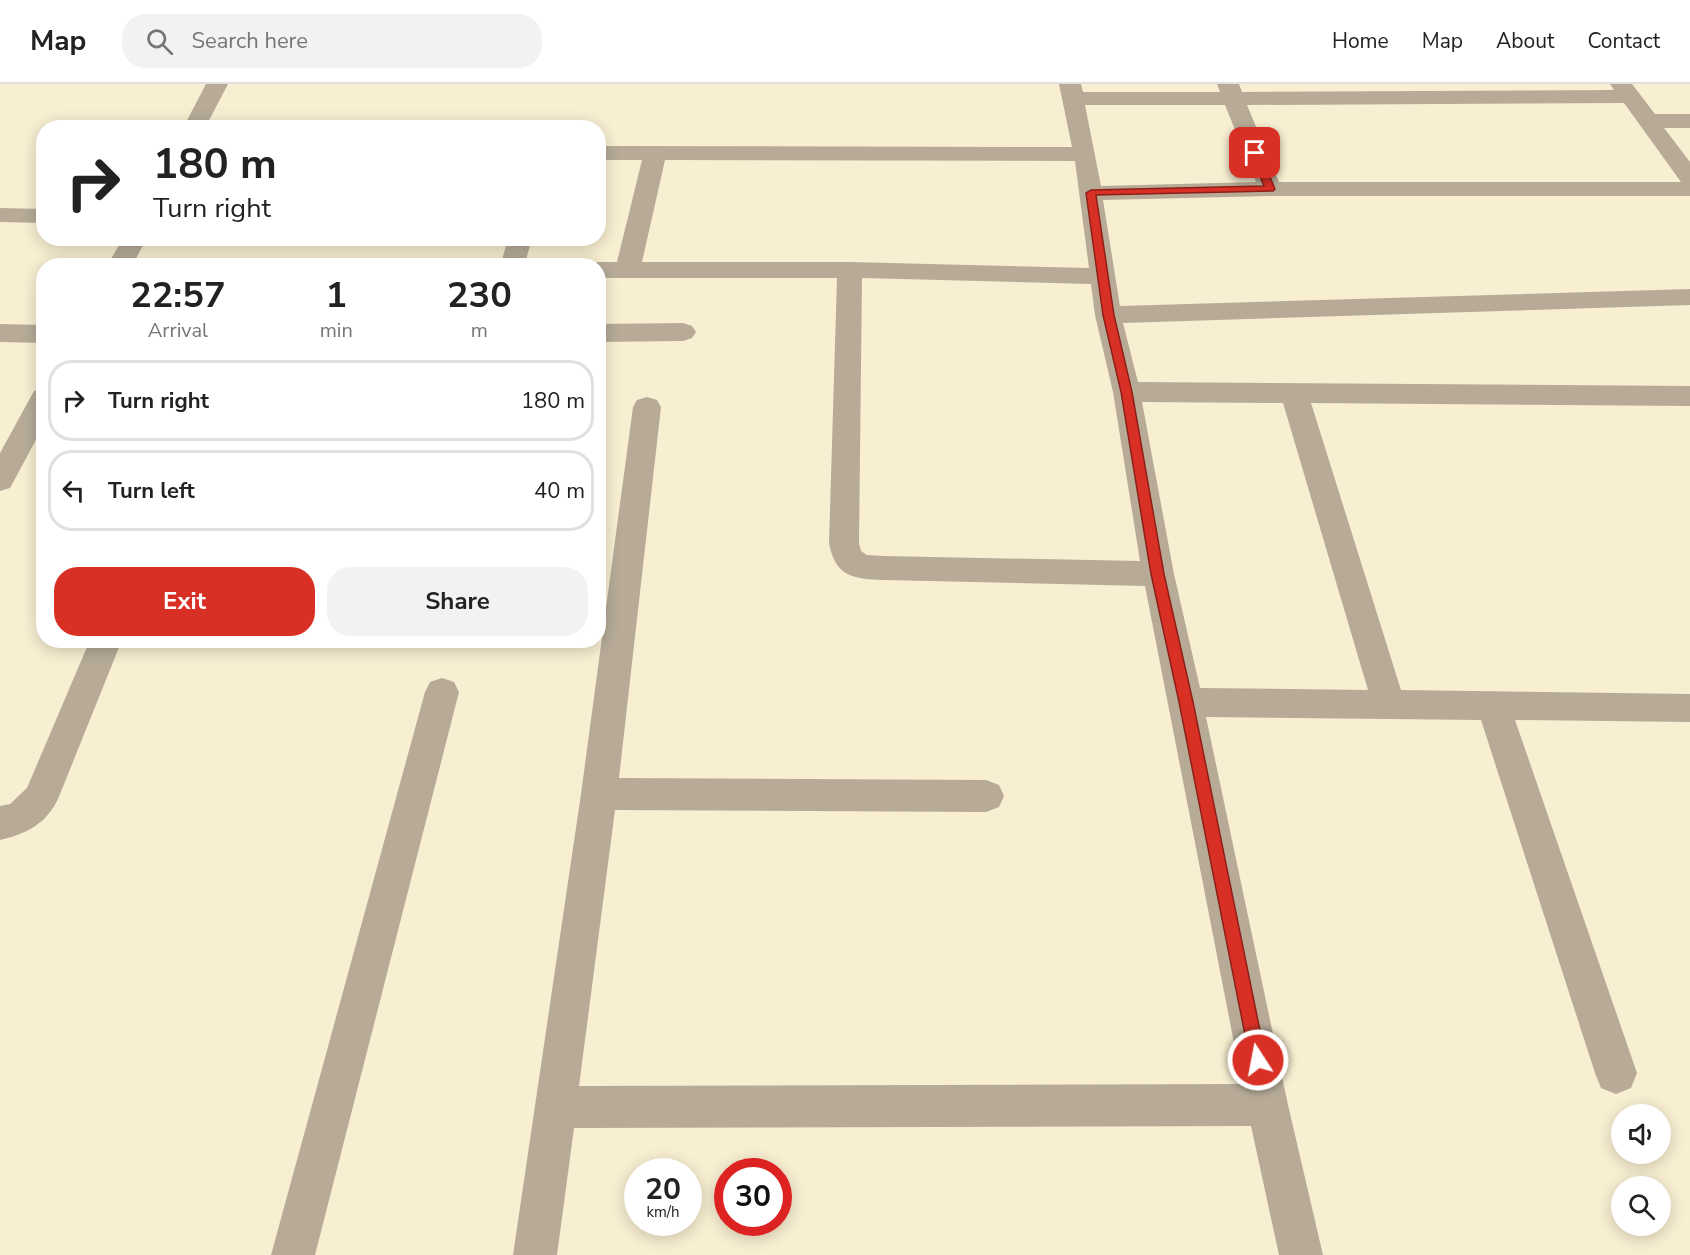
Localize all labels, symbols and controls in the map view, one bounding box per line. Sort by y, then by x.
search box [122,14,542,68]
text: Map [30,22,86,60]
icon: search [143,25,176,58]
text: Search here [191,26,308,56]
text: Home [1332,27,1389,55]
text: Map [1422,27,1463,55]
text: About [1496,27,1554,55]
text: Contact [1587,27,1660,55]
pin [1229,127,1280,178]
text: 180 m [153,136,277,193]
icon: arrive [1238,136,1271,169]
icon: right [54,144,132,222]
text: Turn right [153,190,271,227]
text: 22:57 [130,271,226,320]
text: 1 [325,271,347,320]
text: 230 [447,271,512,320]
text: Arrival [148,317,208,344]
text: min [320,317,353,344]
text: m [471,317,488,344]
icon: right [57,384,90,417]
text: Turn right [108,386,209,416]
text: 180 m [521,386,585,416]
icon: left [57,474,90,507]
text: Turn left [108,476,195,506]
text: 40 m [534,476,585,506]
button: Exit [54,567,315,636]
button: Share [327,567,588,636]
position arrow [1226,1028,1290,1092]
map controls [1611,1104,1671,1236]
button: sound [1611,1104,1671,1164]
speed limit sign: 30 [714,1158,792,1236]
text: 20 [645,1169,681,1210]
button: search [1611,1176,1671,1236]
text: km/h [646,1202,680,1222]

